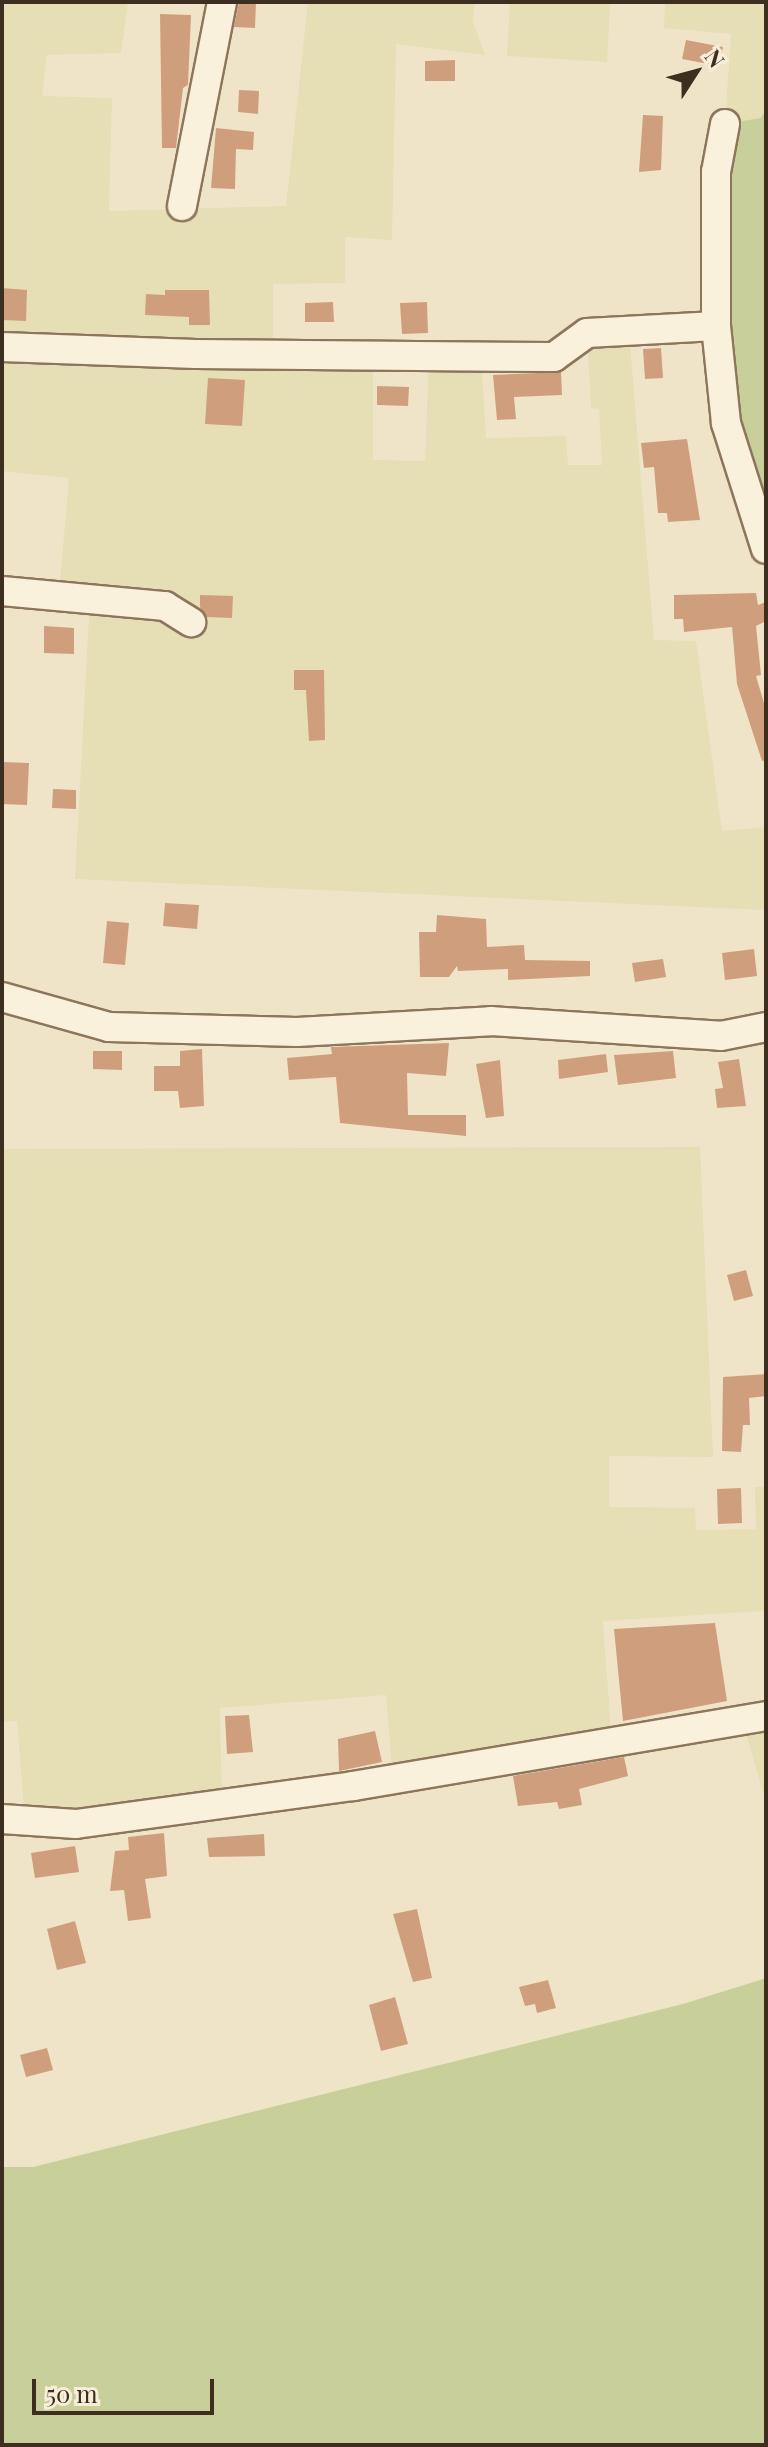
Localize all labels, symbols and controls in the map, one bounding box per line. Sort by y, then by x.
north arrow [656,32,736,112]
text: N [699,43,732,73]
scale bar [36,2363,218,2413]
text: 50 m [46,2377,98,2409]

